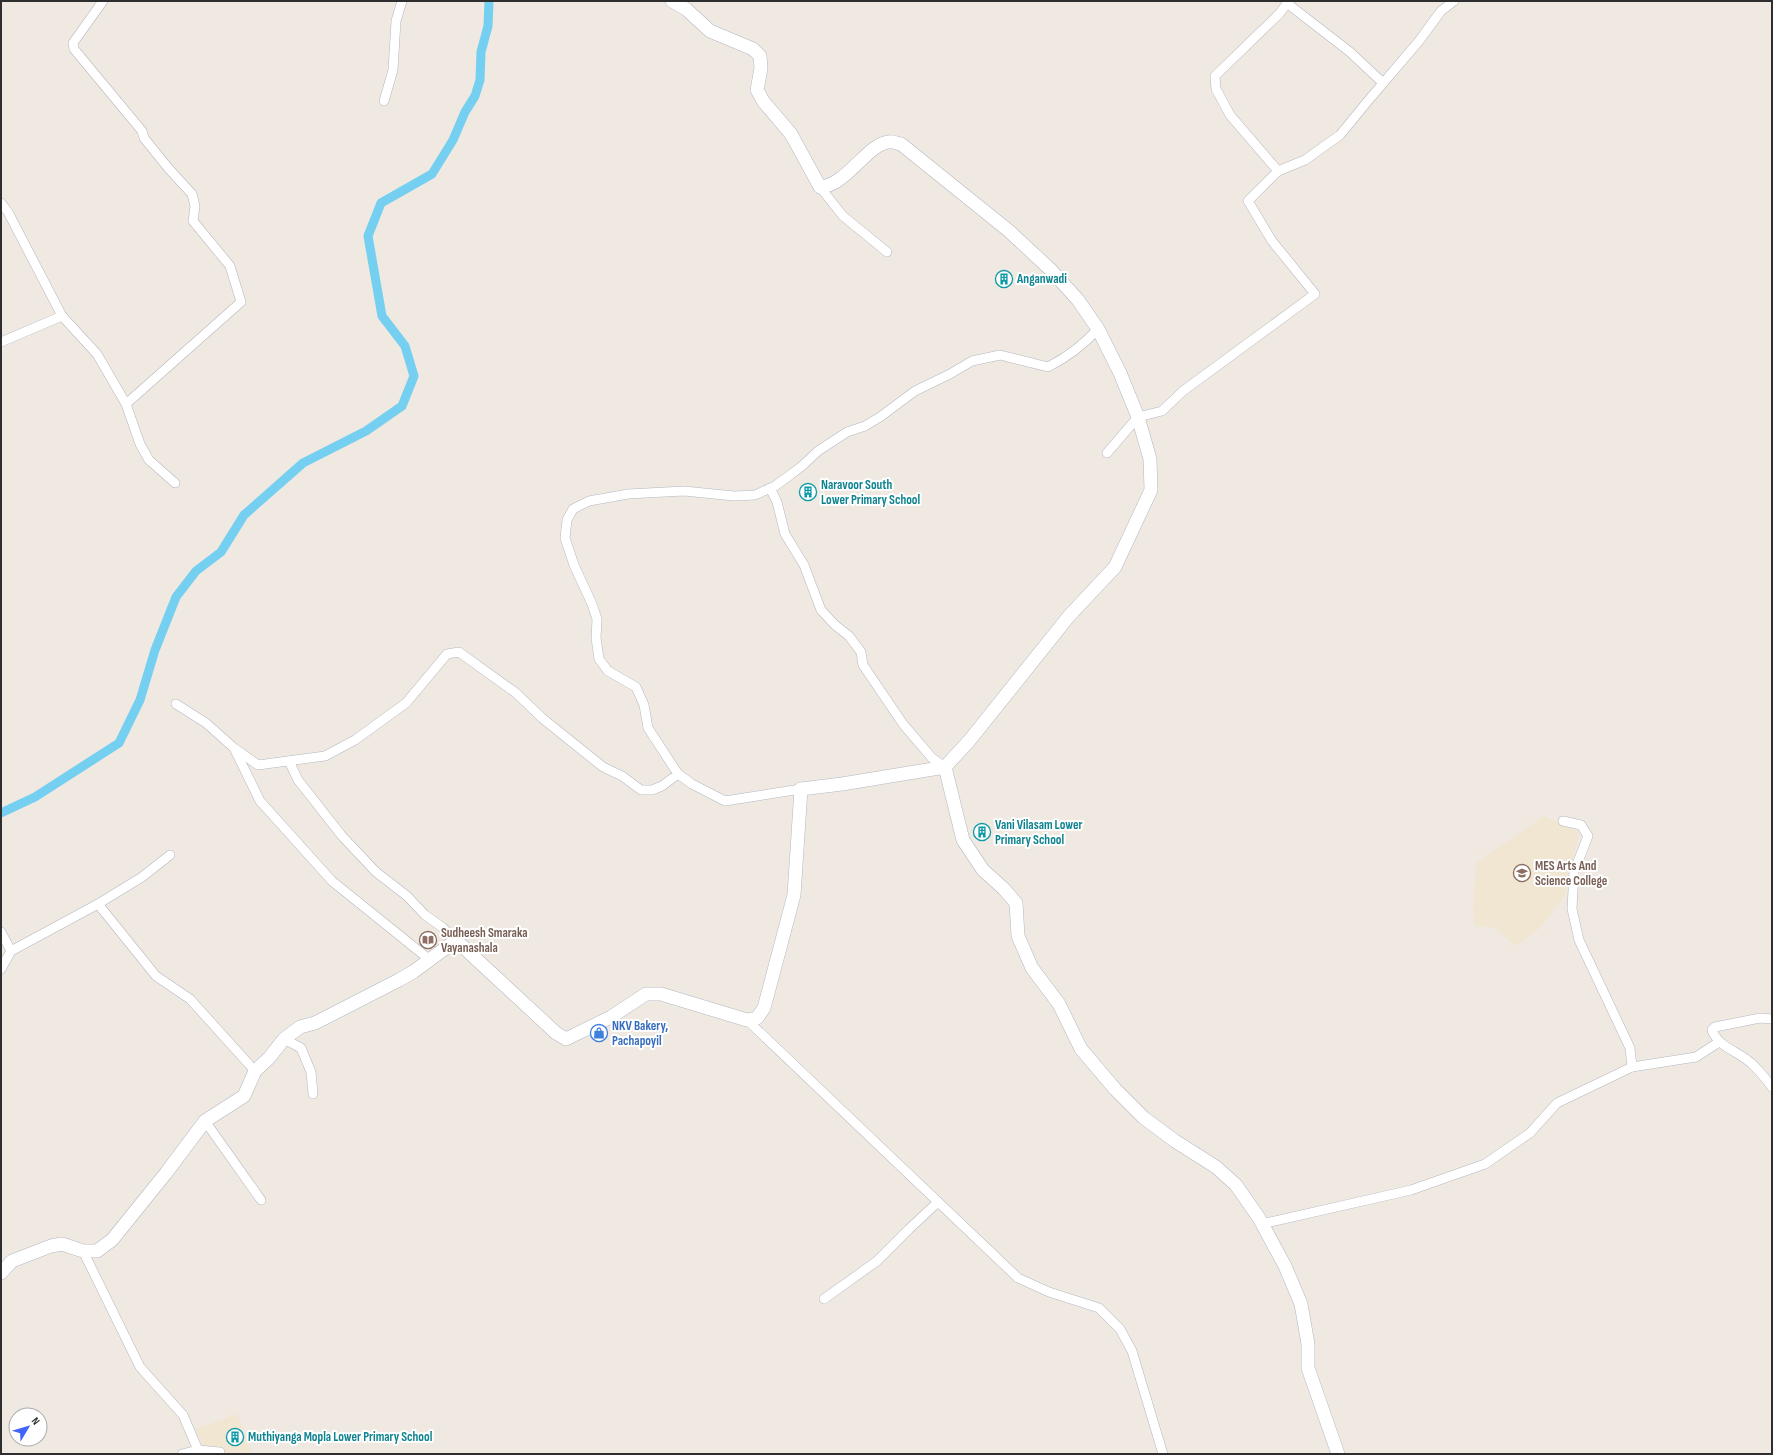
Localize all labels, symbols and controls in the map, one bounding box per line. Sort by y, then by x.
building icon: Anganwadi [994,269,1014,289]
place label: Anganwadi [1016,271,1067,287]
place label: Naravoor South Lower Primary School [821,477,921,508]
building icon: Naravoor South Lower Primary School [798,482,818,502]
place label: Vani Vilasam Lower Primary School [995,817,1083,848]
building icon: Vani Vilasam Lower Primary School [972,822,992,842]
place label: MES Arts And Science College [1535,858,1608,889]
school or university icon: MES Arts And Science College [1512,863,1532,883]
place label: Sudheesh Smaraka Vayanashala [441,925,528,956]
library icon: Sudheesh Smaraka Vayanashala [418,930,438,950]
place label: NKV Bakery, Pachapoyil [612,1018,668,1049]
shop icon: NKV Bakery, Pachapoyil [589,1023,609,1043]
north arrow [8,1407,48,1447]
text: N [29,1415,42,1428]
building icon: Muthiyanga Mopla Lower Primary School [225,1427,245,1447]
place label: Muthiyanga Mopla Lower Primary School [248,1429,433,1445]

